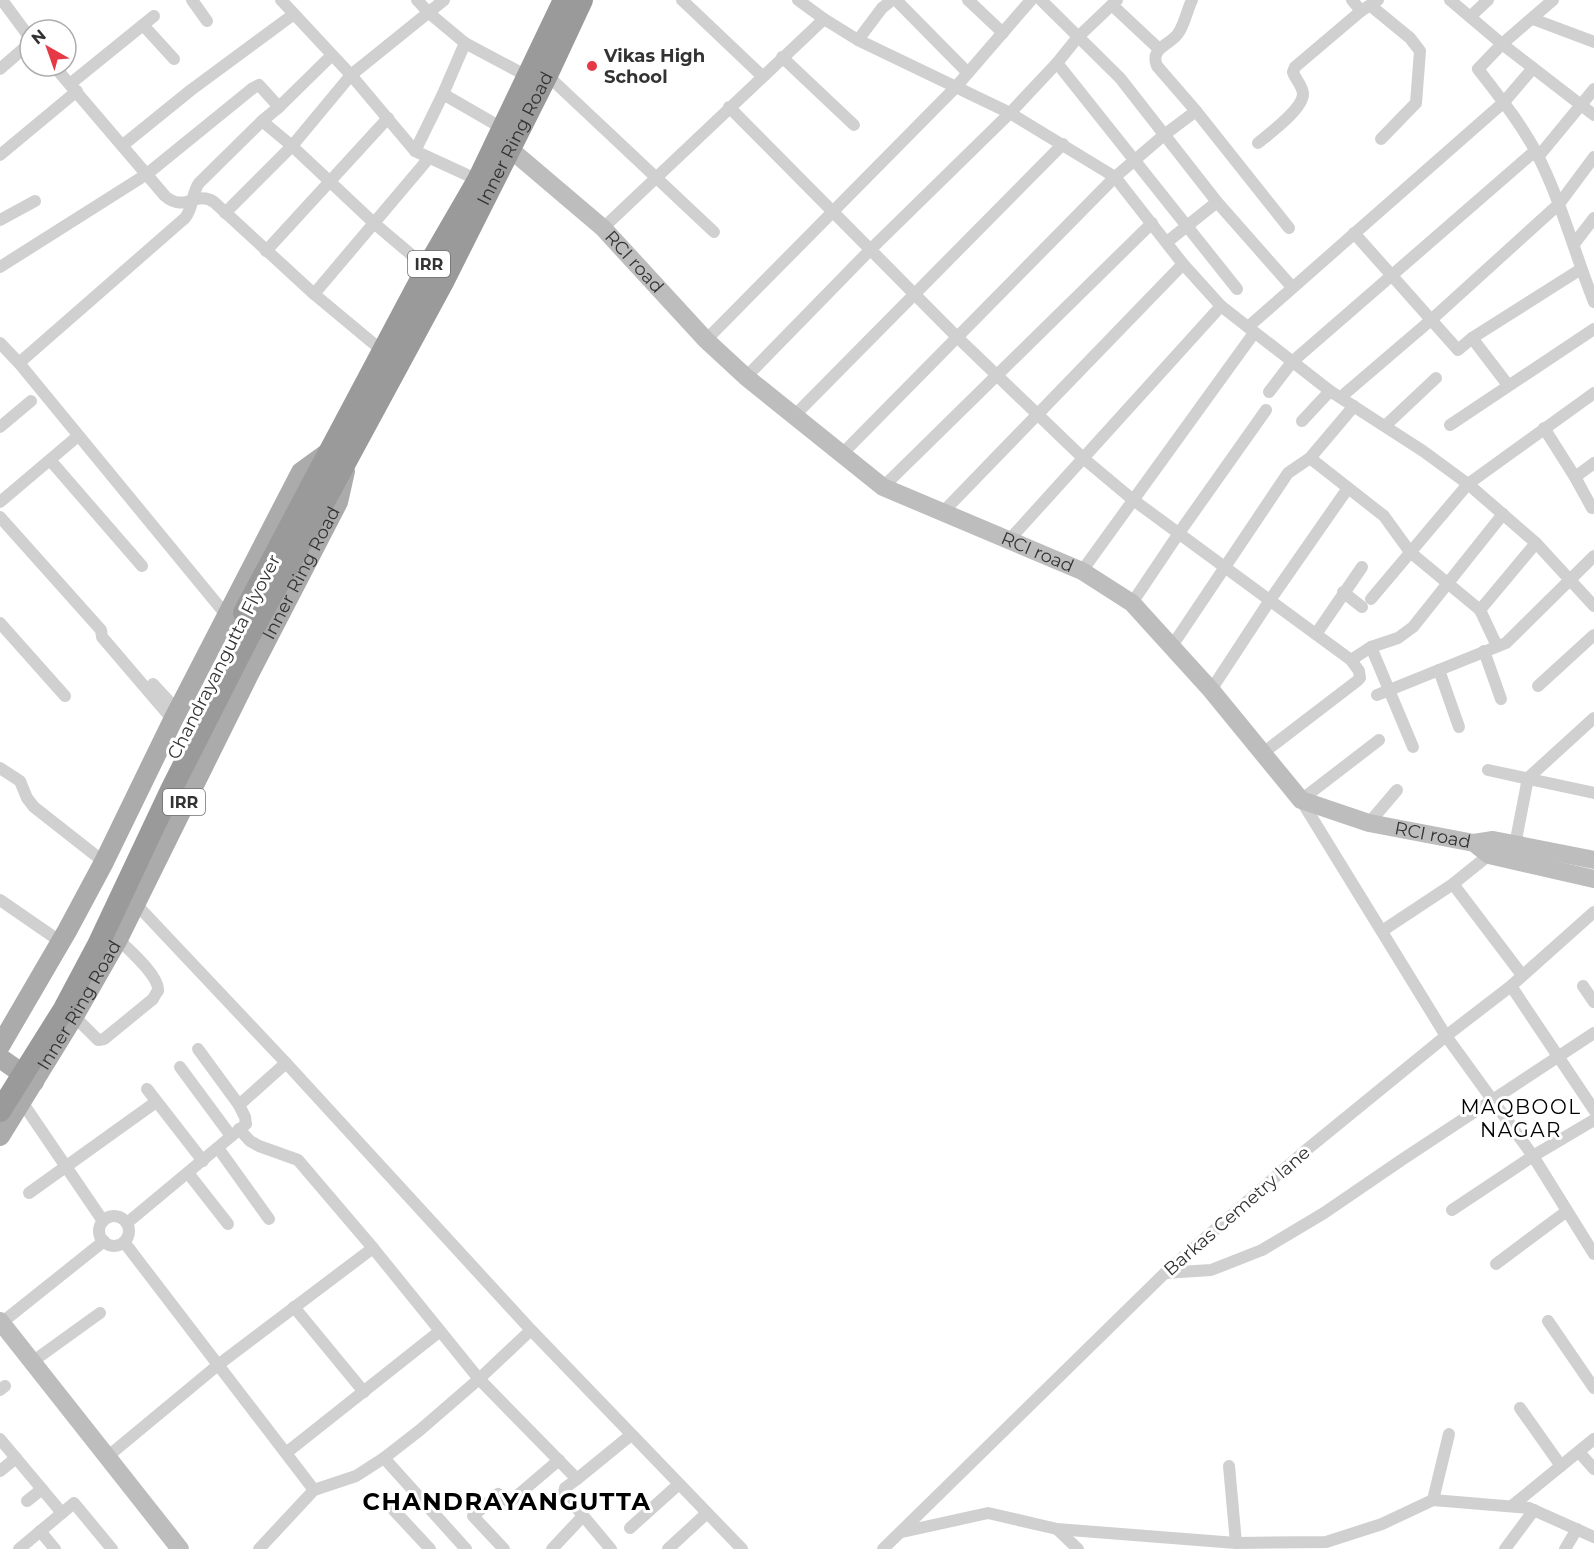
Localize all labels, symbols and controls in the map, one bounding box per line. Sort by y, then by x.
north arrow [18,18,78,78]
text: N [28,25,50,48]
place label: Vikas High School [603,45,705,88]
marker: Vikas High School [585,59,599,73]
street label: Inner Ring Road [472,68,558,209]
street label: RCI road [600,226,668,298]
road number: IRR [408,251,450,277]
street label: Inner Ring Road [258,503,345,643]
street label: RCI road [998,527,1077,577]
street label: Chandrayangutta Flyover [163,551,285,763]
road number: IRR [163,789,205,815]
street label: RCI road [1393,817,1473,853]
street label: Inner Ring Road [32,936,126,1074]
district label: MAQBOOL NAGAR [1461,1095,1581,1142]
street label: Barkas Cemetry lane [1159,1141,1315,1280]
district label: CHANDRAYANGUTTA [363,1487,651,1516]

